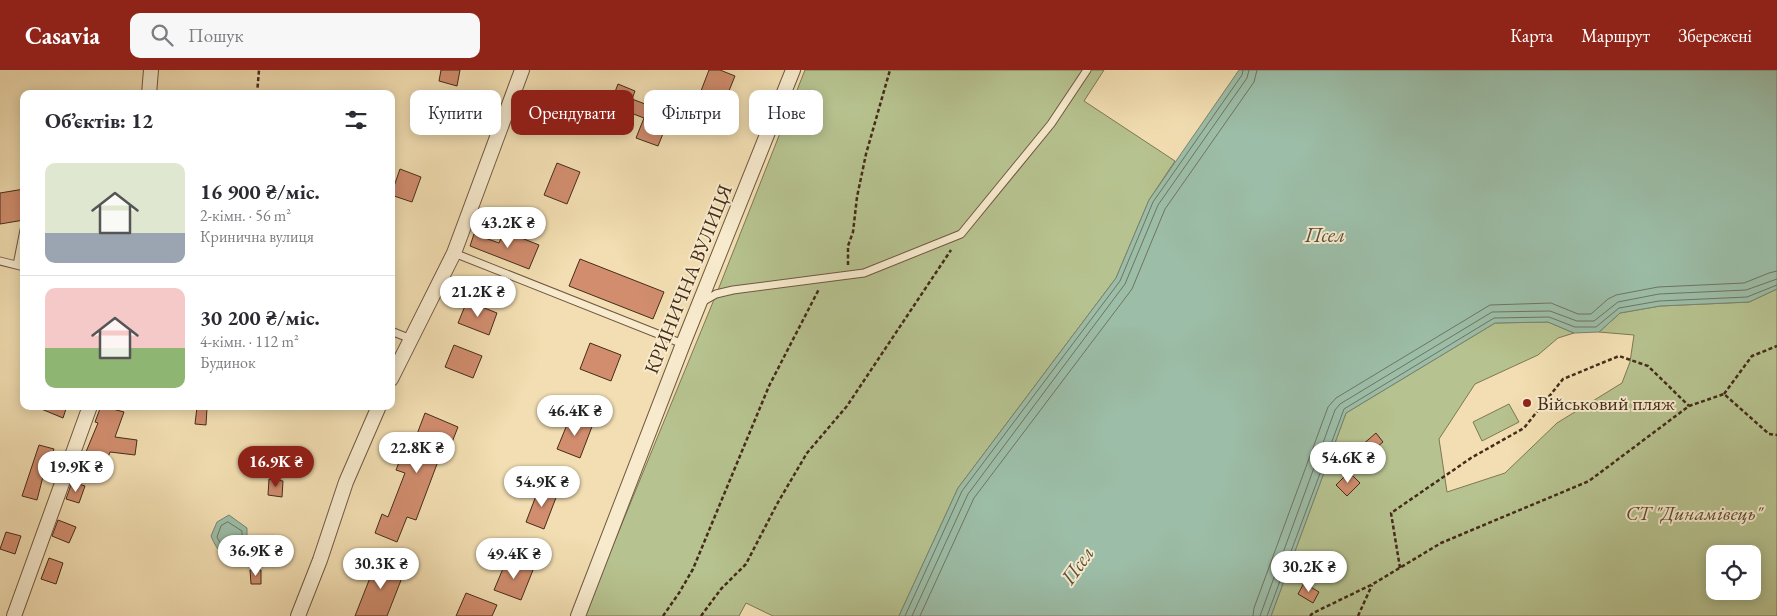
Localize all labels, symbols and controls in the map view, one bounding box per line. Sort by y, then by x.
search box [130,13,480,58]
text: Casavia [25,20,100,51]
icon: search [148,21,176,49]
text: Пошук [188,23,244,48]
text: Карта [1510,24,1553,47]
text: Маршрут [1581,24,1650,47]
text: Збережені [1678,24,1752,47]
chip: Купити [410,90,501,135]
chip: Орендувати [511,90,634,135]
chip: Фільтри [644,90,739,135]
chip: Нове [749,90,823,135]
icon: filters [342,106,370,134]
text: Об’єктів: 12 [45,107,153,134]
text: 16 900 ₴/міс. [200,178,320,205]
street label: КРИНИЧНА ВУЛИЦЯ [638,180,738,378]
icon: home [85,183,145,243]
text: 2-кімн. · 56 m² [200,205,291,226]
pin: 43.2K ₴ [462,206,554,249]
text: 43.2K ₴ [481,212,535,233]
water label: Псел [1304,221,1345,248]
text: Кринична вулиця [200,226,314,247]
pin: 21.2K ₴ [432,276,524,318]
text: 21.2K ₴ [451,281,505,302]
text: 30 200 ₴/міс. [200,304,320,331]
icon: home [85,308,145,368]
text: 4-кімн. · 112 m² [200,331,299,352]
text: Будинок [200,352,256,373]
place label: Військовий пляж [1537,390,1675,416]
pin: 46.4K ₴ [529,394,621,437]
marker: Військовий пляж [1521,397,1533,409]
text: 46.4K ₴ [548,400,602,421]
pin: 22.8K ₴ [371,432,463,474]
text: 22.8K ₴ [390,437,444,458]
pin: 54.6K ₴ [1302,442,1394,484]
pin: 16.9K ₴ [230,446,322,488]
text: 54.6K ₴ [1321,447,1375,468]
pin: 19.9K ₴ [30,450,122,493]
text: 16.9K ₴ [249,451,303,472]
text: 19.9K ₴ [49,456,103,477]
pin: 54.9K ₴ [496,466,588,508]
text: 54.9K ₴ [515,471,569,492]
park label: СТ "Динамівець" [1626,500,1765,526]
pin: 36.9K ₴ [210,534,302,577]
pin: 49.4K ₴ [468,538,560,580]
text: 36.9K ₴ [229,540,283,561]
water label: Псел [1054,541,1100,590]
text: 49.4K ₴ [487,543,541,564]
map controls [1706,545,1761,600]
button: locate [1706,545,1761,600]
pin: 30.3K ₴ [335,548,427,590]
pin: 30.2K ₴ [1263,550,1355,593]
text: 30.3K ₴ [354,553,408,574]
text: 30.2K ₴ [1282,556,1336,577]

